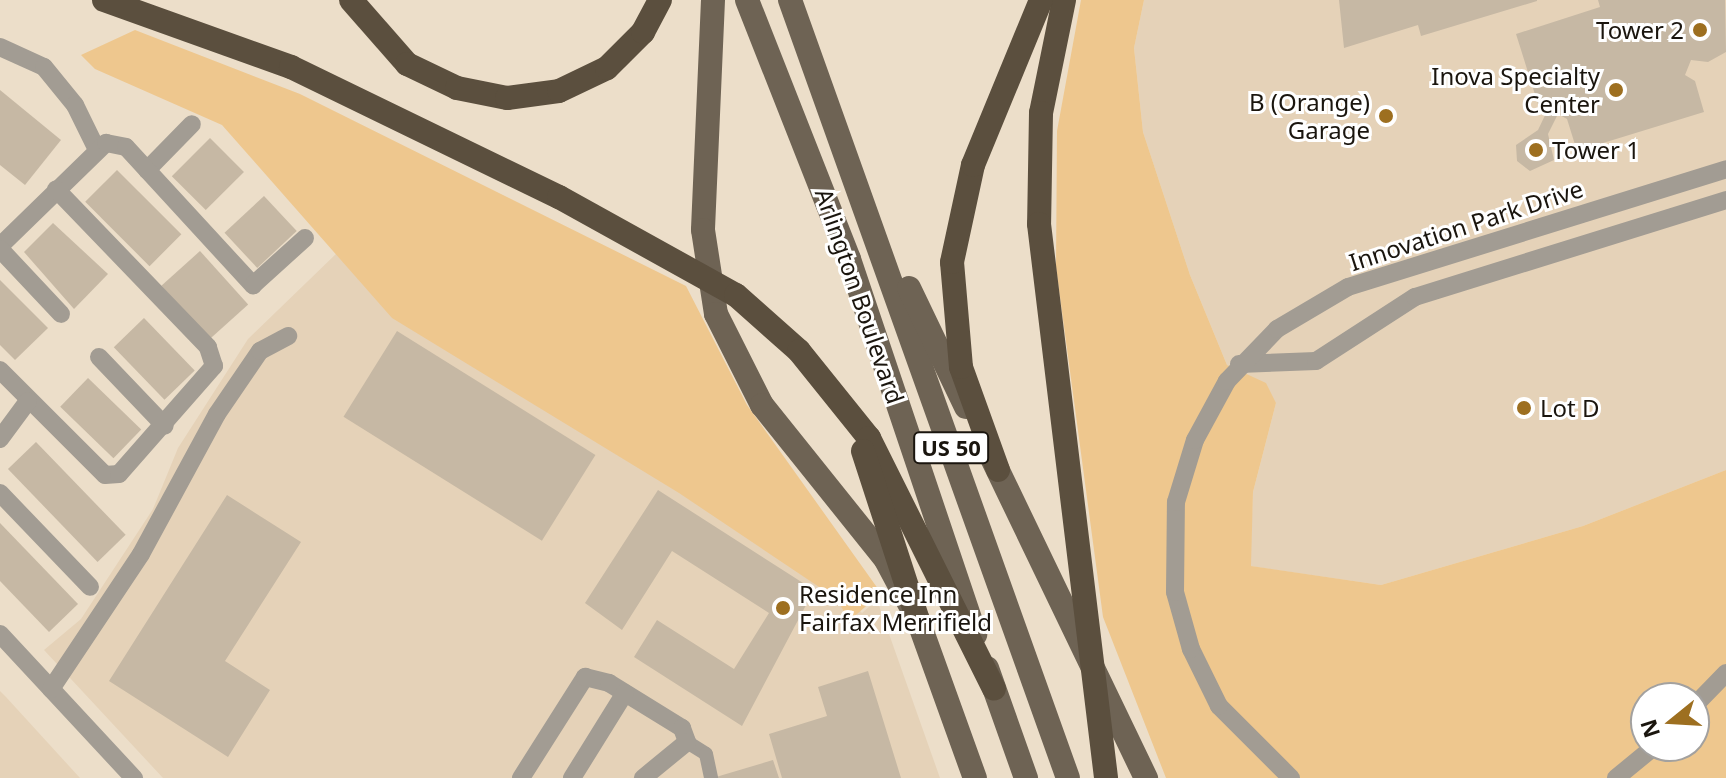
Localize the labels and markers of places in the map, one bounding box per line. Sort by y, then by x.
place label: Tower 2 [1596,16,1684,44]
marker: Tower 2 [1691,21,1709,39]
place label: Inova Specialty Center [1431,62,1600,118]
marker: Inova Specialty Center [1607,81,1625,99]
place label: B (Orange) Garage [1249,88,1370,144]
marker: B (Orange) Garage [1377,107,1395,125]
place label: Tower 1 [1552,136,1640,164]
marker: Tower 1 [1527,141,1545,159]
place label: Lot D [1540,394,1600,422]
marker: Lot D [1515,399,1533,417]
place label: Residence Inn Fairfax Merrifield [799,580,992,636]
marker: Residence Inn Fairfax Merrifield [774,599,792,617]

